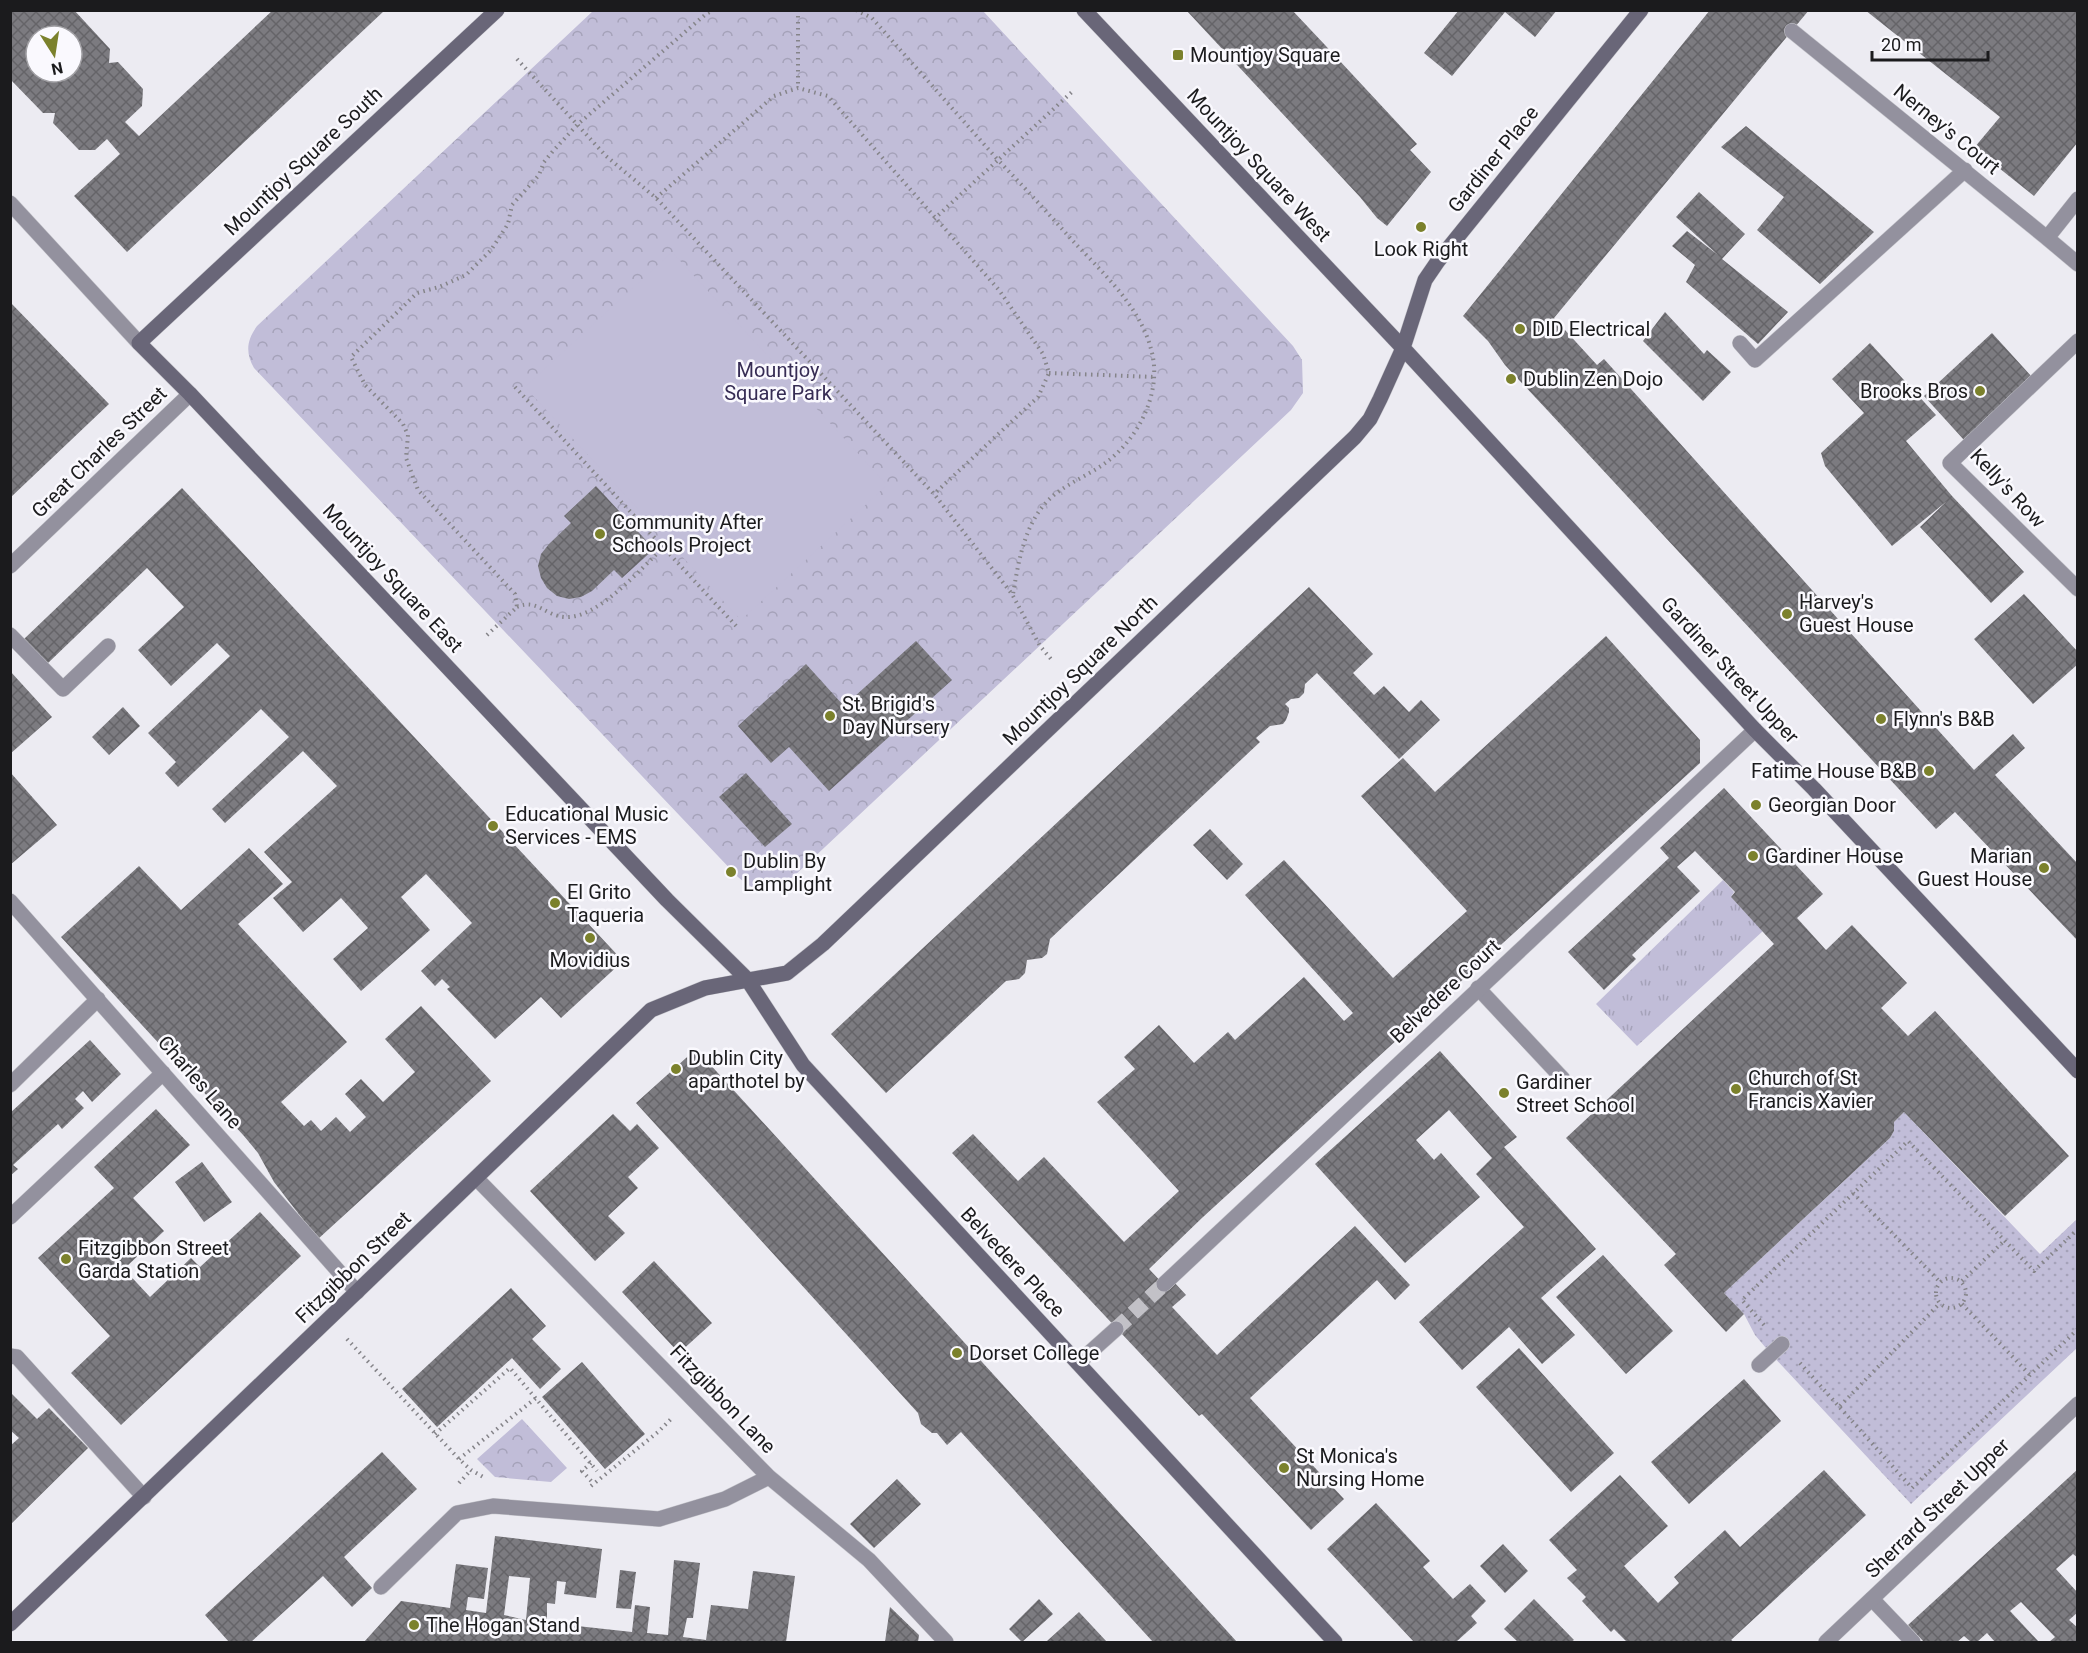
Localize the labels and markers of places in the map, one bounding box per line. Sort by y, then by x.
place label: Mountjoy Square [1190,43,1340,67]
marker: Mountjoy Square [1171,48,1185,62]
marker: Look Right [1414,220,1428,234]
place label: Look Right [1374,237,1468,261]
place label: DID Electrical [1532,317,1650,341]
marker: DID Electrical [1513,322,1527,336]
place label: Dublin Zen Dojo [1523,367,1663,391]
marker: Dublin Zen Dojo [1504,372,1518,386]
place label: Brooks Bros [1860,379,1968,403]
marker: Brooks Bros [1973,384,1987,398]
place label: Community After Schools Project [612,510,764,557]
marker: Community After Schools Project [593,527,607,541]
place label: Harvey's Guest House [1799,590,1914,637]
marker: Harvey's Guest House [1780,607,1794,621]
place label: St. Brigid's Day Nursery [842,692,950,739]
place label: Flynn's B&B [1893,707,1995,731]
marker: St. Brigid's Day Nursery [823,709,837,723]
marker: Flynn's B&B [1874,712,1888,726]
place label: Fatime House B&B [1751,759,1917,783]
marker: Fatime House B&B [1922,764,1936,778]
place label: Georgian Door [1768,793,1896,817]
marker: Georgian Door [1749,798,1763,812]
place label: Educational Music Services - EMS [505,802,669,849]
marker: Educational Music Services - EMS [486,819,500,833]
place label: Gardiner House [1765,844,1903,868]
place label: Marian Guest House [1917,844,2032,891]
place label: Dublin By Lamplight [743,849,832,896]
marker: Gardiner House [1746,849,1760,863]
marker: Marian Guest House [2037,861,2051,875]
marker: Dublin By Lamplight [724,865,738,879]
place label: El Grito Taqueria [567,880,644,927]
marker: El Grito Taqueria [548,896,562,910]
marker: Movidius [583,931,597,945]
place label: Movidius [550,948,630,972]
place label: Dublin City aparthotel by [688,1046,805,1093]
marker: Dublin City aparthotel by [669,1062,683,1076]
place label: Church of St Francis Xavier [1748,1066,1873,1113]
place label: Gardiner Street School [1516,1070,1635,1117]
marker: Church of St Francis Xavier [1729,1082,1743,1096]
marker: Gardiner Street School [1497,1086,1511,1100]
place label: Fitzgibbon Street Garda Station [78,1236,229,1283]
marker: Fitzgibbon Street Garda Station [59,1252,73,1266]
place label: Dorset College [969,1341,1099,1365]
marker: Dorset College [950,1346,964,1360]
place label: St Monica's Nursing Home [1296,1444,1424,1491]
marker: St Monica's Nursing Home [1277,1461,1291,1475]
place label: The Hogan Stand [426,1613,580,1637]
marker: The Hogan Stand [407,1618,421,1632]

